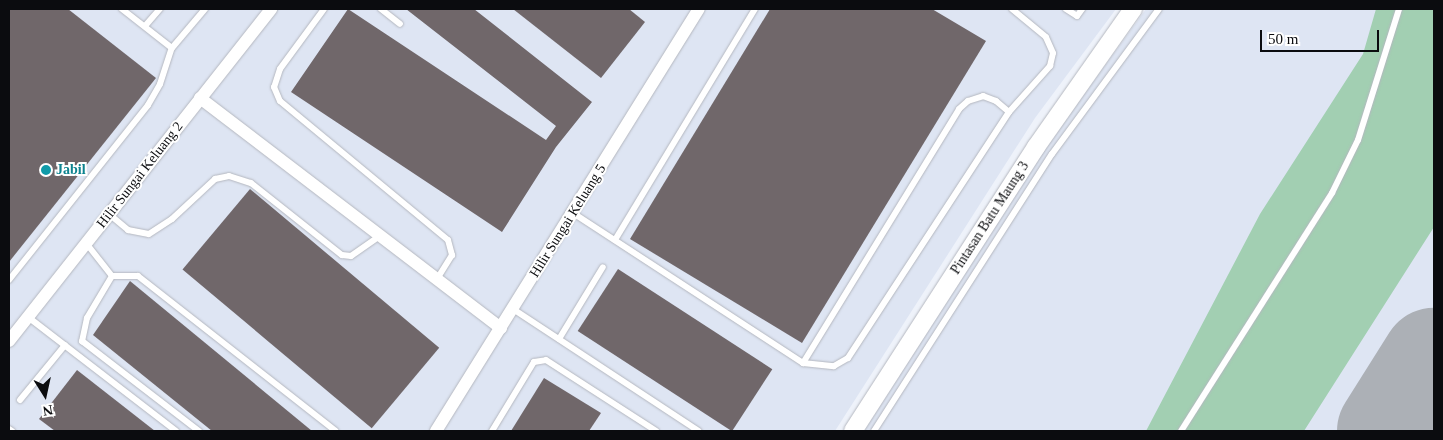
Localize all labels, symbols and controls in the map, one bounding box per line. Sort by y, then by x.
scale bar [1263,20,1382,52]
text: 50 m [1268,31,1298,47]
street label: Hilir Sungai Keluang 2 [93,119,187,231]
street label: Pintasan Batu Maung 3 [947,158,1033,278]
street label: Hilir Sungai Keluang 5 [526,161,610,281]
place label: Jabil [56,162,86,178]
marker: Jabil [40,164,52,176]
north arrow [20,370,70,420]
text: N [41,402,54,419]

